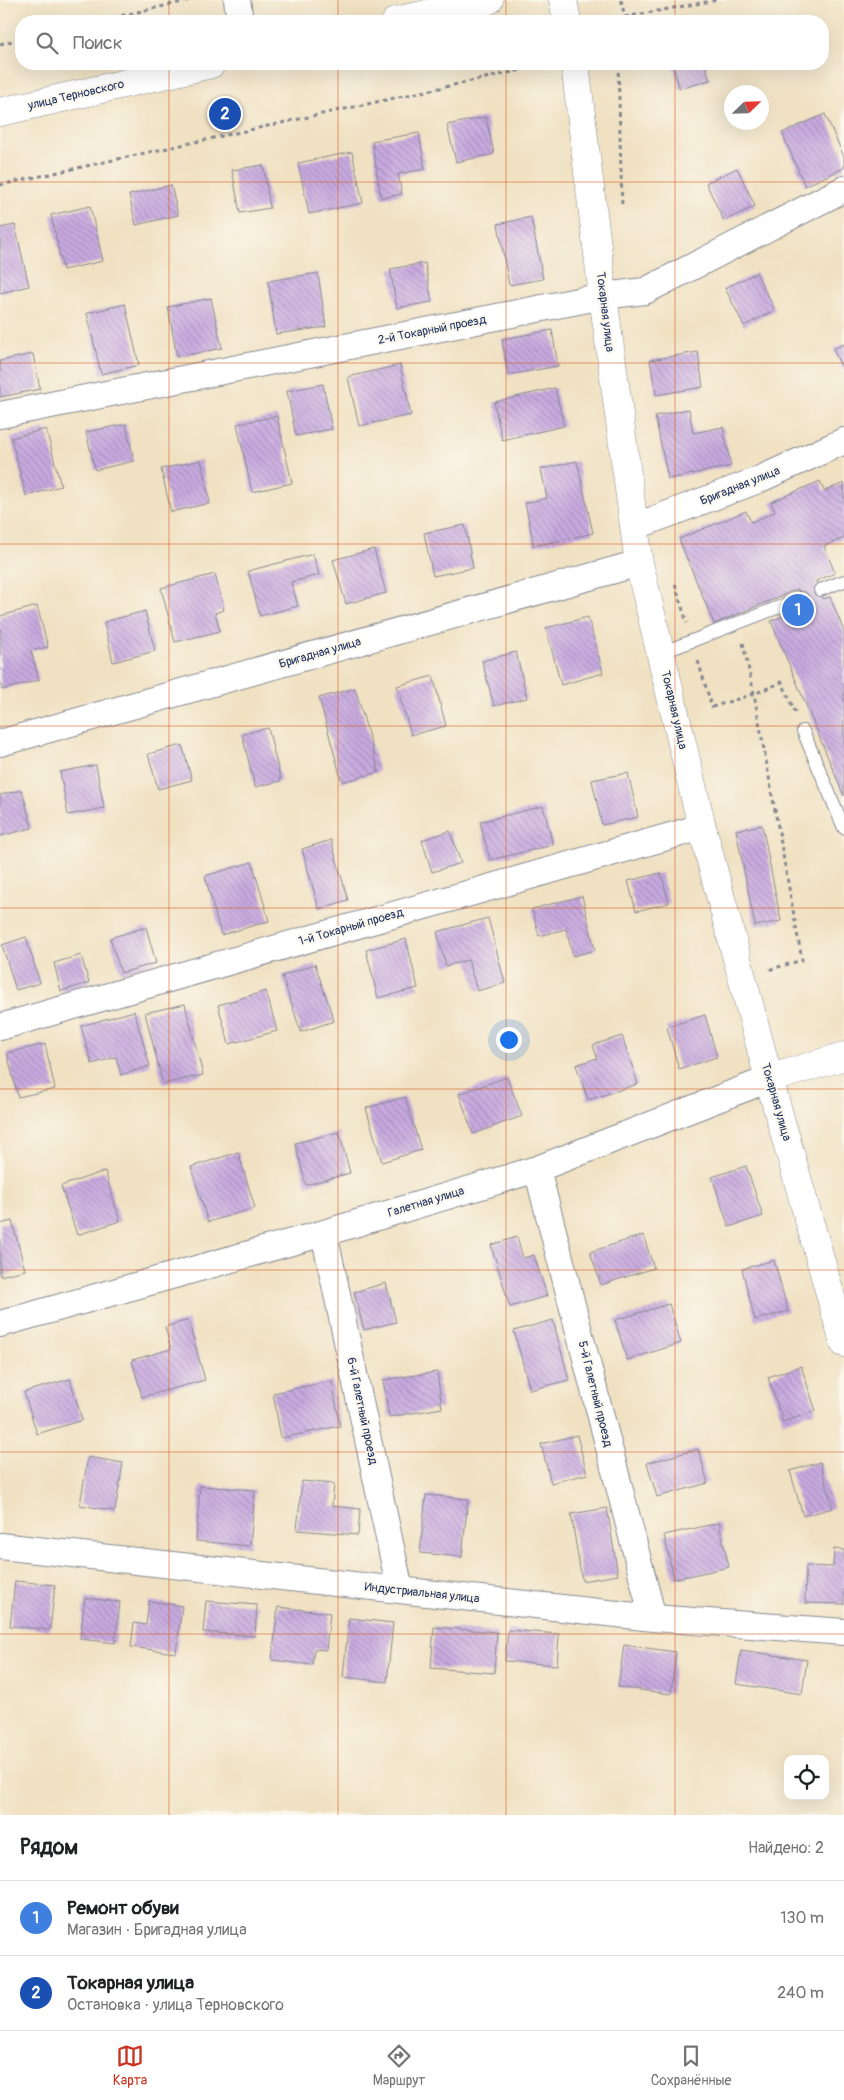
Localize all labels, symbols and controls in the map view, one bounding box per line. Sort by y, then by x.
search box [15,15,829,70]
icon: search [33,29,61,57]
text: Поиск [73,31,123,55]
street label: улица Терновского [25,77,126,114]
north arrow [724,85,769,130]
pin: 2 [209,95,241,133]
street label: Токарная улица [593,271,617,353]
street label: 2-й Токарный проезд [377,312,488,348]
street label: Бригадная улица [698,463,782,509]
pin: 1 [782,591,814,629]
street label: Бригадная улица [277,634,363,672]
street label: Токарная улица [658,669,690,751]
street label: 1-й Токарный проезд [297,905,406,949]
your location [496,1027,522,1053]
street label: Токарная улица [758,1061,794,1143]
street label: Галетная улица [386,1183,466,1221]
street label: 5-й Галетный проезд [575,1339,616,1449]
street label: 6-й Галетный проезд [343,1356,381,1467]
street label: Индустриальная улица [364,1580,481,1607]
map controls [784,1755,829,1800]
button: locate [784,1755,829,1800]
text: Рядом [20,1834,78,1861]
text: Найдено: 2 [748,1838,824,1858]
text: Ремонт обуви [67,1896,179,1920]
text: 1 [33,1908,39,1928]
text: 130 m [780,1908,824,1928]
text: Магазин · Бригадная улица [67,1920,247,1940]
text: Токарная улица [67,1971,194,1995]
text: 2 [32,1983,40,2003]
text: 240 m [777,1983,824,2003]
text: Остановка · улица Терновского [67,1995,284,2015]
tab: Карта [113,2042,147,2089]
tab: Маршрут [373,2042,425,2089]
tab: Сохранённые [651,2042,731,2089]

